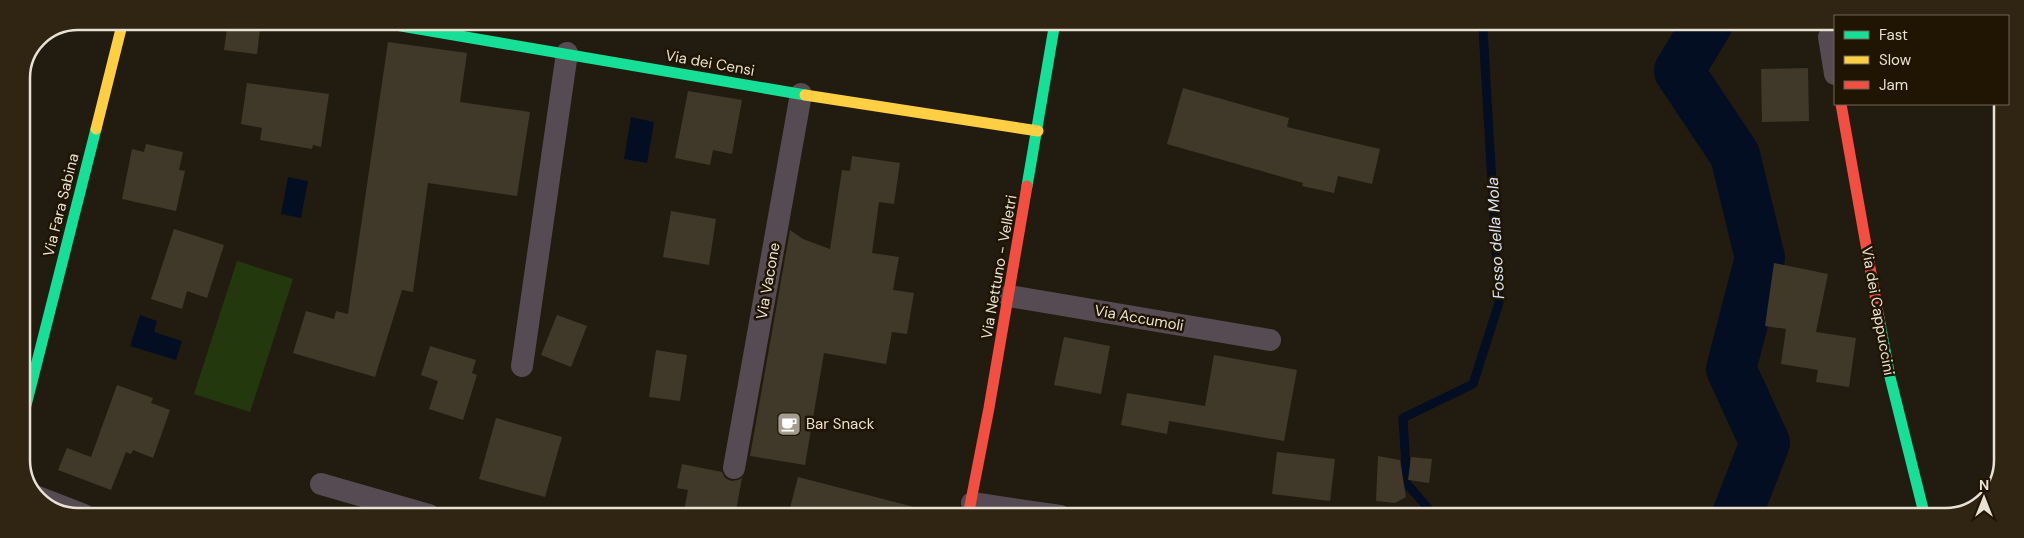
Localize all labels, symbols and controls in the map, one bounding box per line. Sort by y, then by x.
legend [1834,15,2009,105]
text: Fast [1879,25,1908,45]
street label: Via dei Censi [664,45,756,81]
text: Slow [1879,50,1912,70]
text: Jam [1879,75,1908,95]
street label: Via Fara Sabina [39,151,83,259]
water label: Fosso della Mola [1482,176,1509,300]
street label: Via Nettuno - Velletri [976,193,1022,341]
street label: Via Vacone [751,241,785,321]
street label: Via dei Cappuccini [1857,245,1899,377]
street label: Via Accumoli [1093,300,1185,336]
cafe icon: Bar Snack [776,411,802,437]
place label: Bar Snack [806,414,875,434]
north arrow [1959,473,2009,523]
text: N [1979,476,1989,494]

